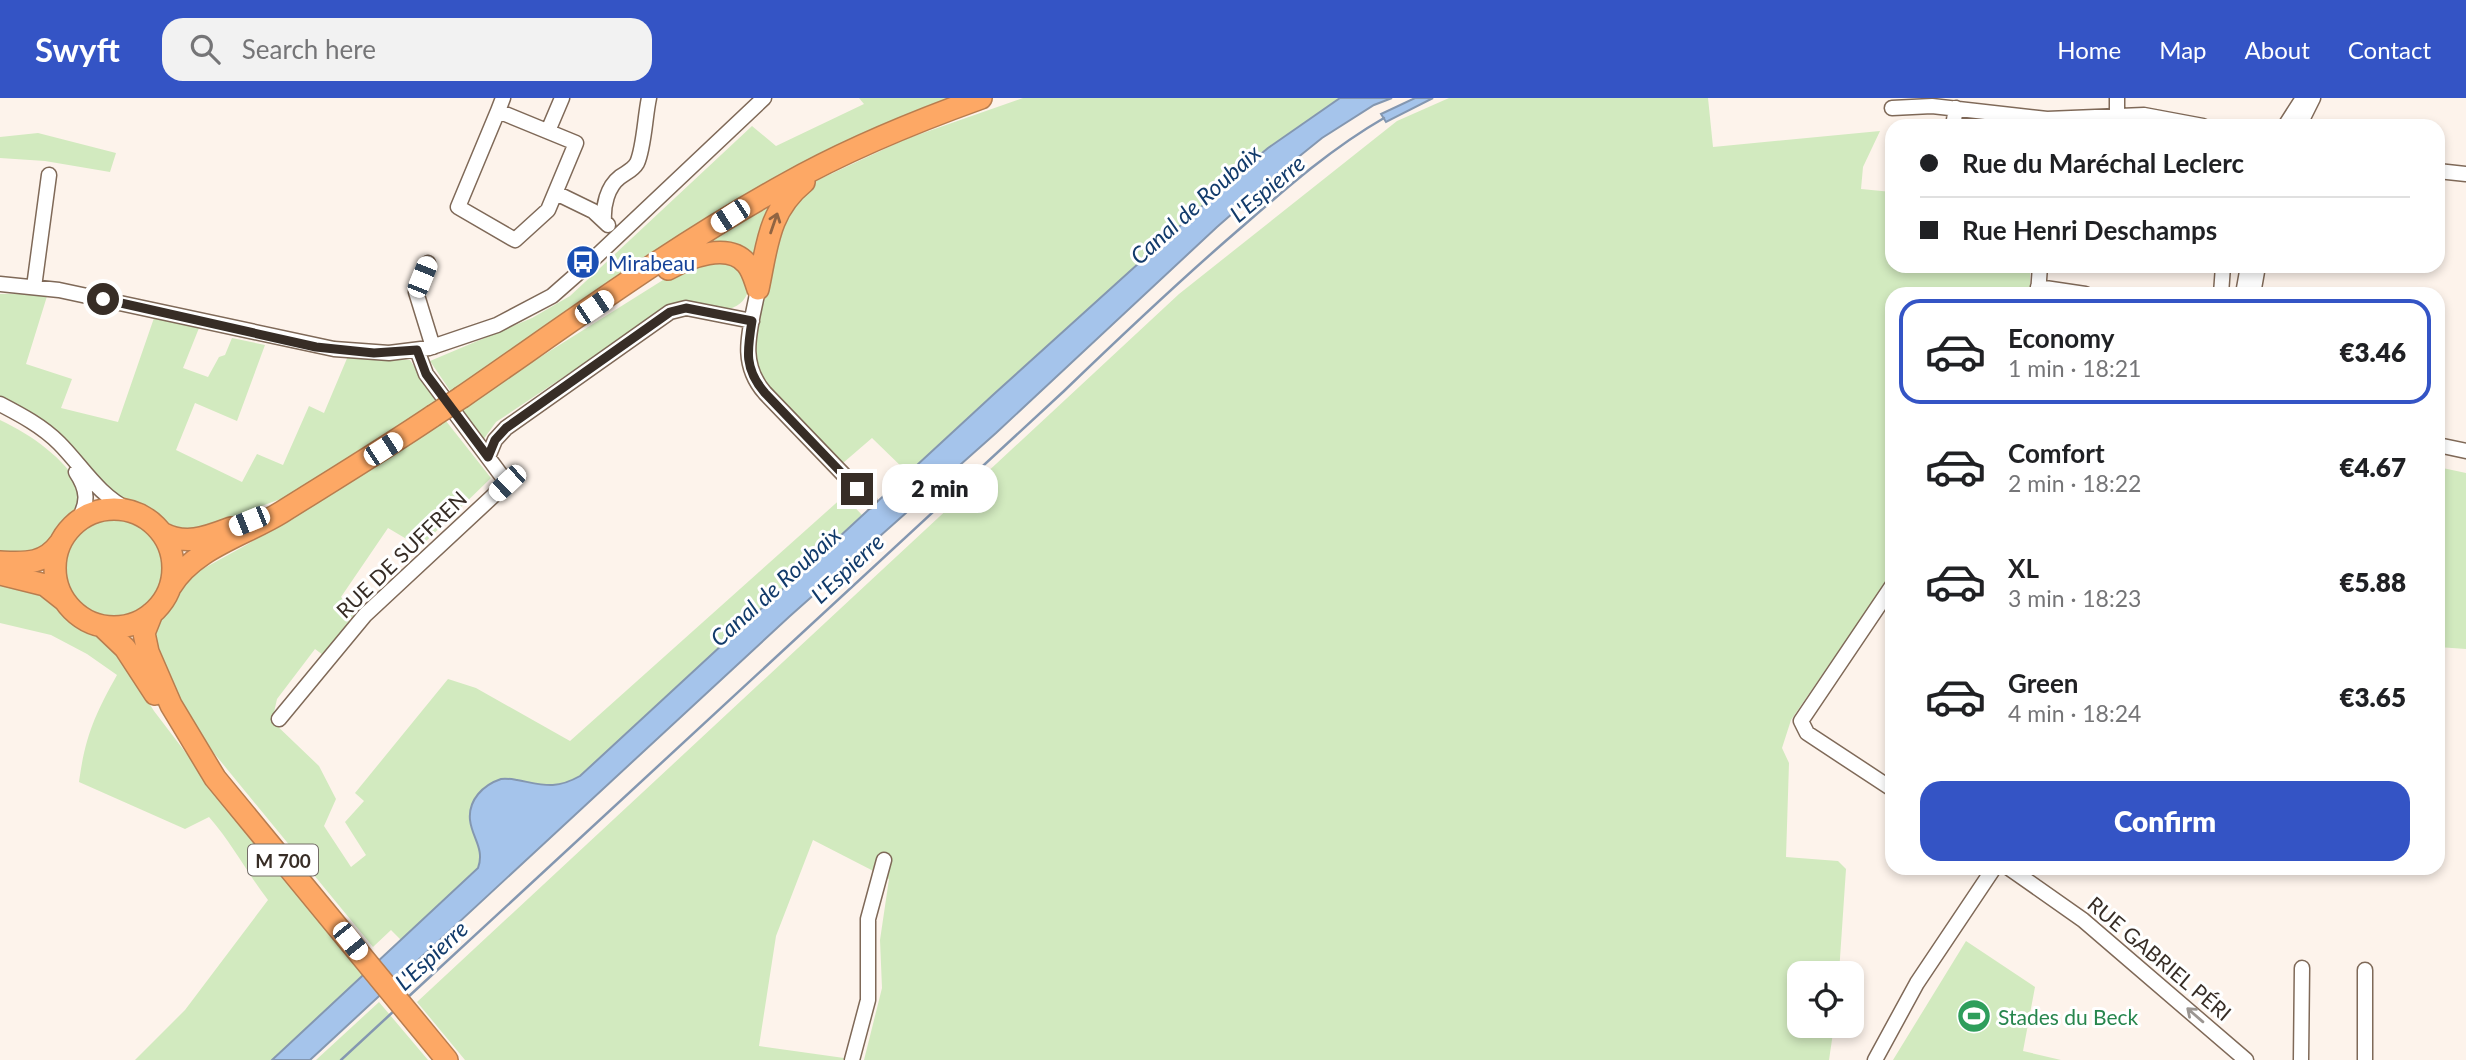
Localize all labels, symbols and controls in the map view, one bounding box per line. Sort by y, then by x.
search box [162,18,652,81]
text: Swyft [35,29,120,69]
icon: search [186,30,224,68]
text: Search here [242,33,376,65]
text: Home [2057,35,2121,64]
text: Map [2159,35,2207,64]
text: About [2245,35,2310,64]
text: Contact [2348,35,2431,64]
water label: Canal de Roubaix [1124,138,1266,270]
text: Rue du Maréchal Leclerc [1962,147,2244,179]
water label: L'Espierre [1224,149,1310,227]
car [707,196,754,236]
one-way arrow [768,213,781,235]
text: Rue Henri Deschamps [1962,214,2217,246]
bus stop icon: Mirabeau [564,243,602,281]
place label: Mirabeau [608,250,695,275]
car [405,254,440,300]
route start [87,283,119,315]
car [571,287,618,327]
icon: car [1924,320,1987,383]
text: Economy [2008,322,2114,354]
text: €3.46 [2339,336,2406,368]
text: 1 min · 18:21 [2008,354,2141,382]
car [360,429,407,469]
icon: car [1924,435,1987,498]
text: Comfort [2008,437,2105,469]
text: €4.67 [2339,451,2406,483]
car [485,461,530,505]
callout: 2 min [882,464,997,514]
text: 2 min · 18:22 [2008,469,2141,497]
route end [841,473,873,505]
text: 2 min [911,474,969,502]
street label: RUE DE SUFFREN [331,485,471,623]
car [226,503,273,539]
water label: Canal de Roubaix [704,520,846,652]
water label: L'Espierre [805,527,889,609]
icon: car [1924,550,1987,613]
text: XL [2008,552,2039,584]
text: €5.88 [2339,566,2406,598]
text: 3 min · 18:23 [2008,584,2141,612]
icon: car [1924,665,1987,728]
text: Green [2008,667,2078,699]
text: €3.65 [2339,681,2406,713]
text: 4 min · 18:24 [2008,699,2141,727]
button: Confirm [1920,781,2410,861]
road number: M 700 [248,845,318,876]
street label: RUE GABRIEL PÉRI [2083,891,2237,1025]
water label: L'Espierre [389,914,473,996]
car [329,918,372,964]
map controls [1787,961,1864,1038]
button: locate [1787,961,1864,1038]
sports icon: Stades du Beck [1955,997,1993,1035]
place label: Stades du Beck [1998,1004,2139,1029]
one-way arrow [2186,1007,2204,1023]

